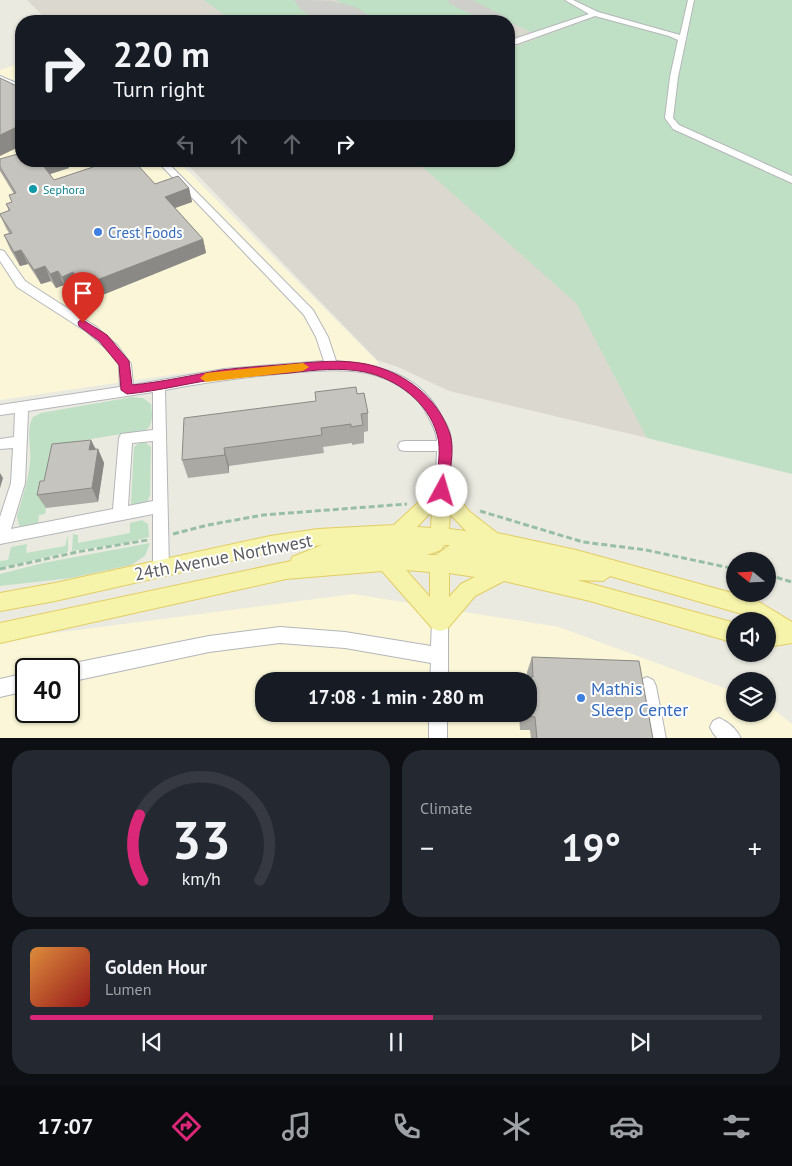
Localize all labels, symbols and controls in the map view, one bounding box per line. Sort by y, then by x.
text: 220 m [113,31,210,77]
icon: right [30,35,95,100]
text: Turn right [113,75,205,103]
icon: left [172,130,200,158]
icon: ahead [225,130,253,158]
icon: ahead [278,130,306,158]
icon: right [331,130,359,158]
place label: Sephora [43,182,85,197]
marker: Sephora [27,183,39,195]
place label: Crest Foods [108,223,183,242]
marker: Crest Foods [92,226,104,238]
pin [62,272,104,323]
icon: arrive [69,279,97,307]
position arrow [415,464,467,516]
street label: 24th Avenue Northwest [132,528,314,586]
north arrow [726,552,776,602]
map controls [726,552,776,722]
button: sound [726,612,776,662]
speed limit sign: 40 [15,658,80,723]
button: layers [726,672,776,722]
place label: Mathis Sleep Center [591,677,688,721]
text: 17:08 · 1 min · 280 m [308,685,484,709]
marker: Mathis Sleep Center [575,692,587,704]
text: Climate [420,798,472,818]
text: 33 [172,806,230,873]
text: 19° [561,822,621,871]
text: − [420,829,434,866]
text: + [748,829,762,866]
text: km/h [181,867,221,890]
text: Golden Hour [105,955,207,979]
text: Lumen [105,979,151,999]
icon: previous [138,1028,166,1056]
icon: pause [382,1028,410,1056]
icon: next [626,1028,654,1056]
icon: directions [169,1109,204,1144]
icon: music [279,1109,314,1144]
icon: phone [389,1109,424,1144]
icon: climate [499,1109,534,1144]
icon: car [609,1109,644,1144]
icon: filters [719,1109,754,1144]
text: 17:07 [38,1112,93,1140]

